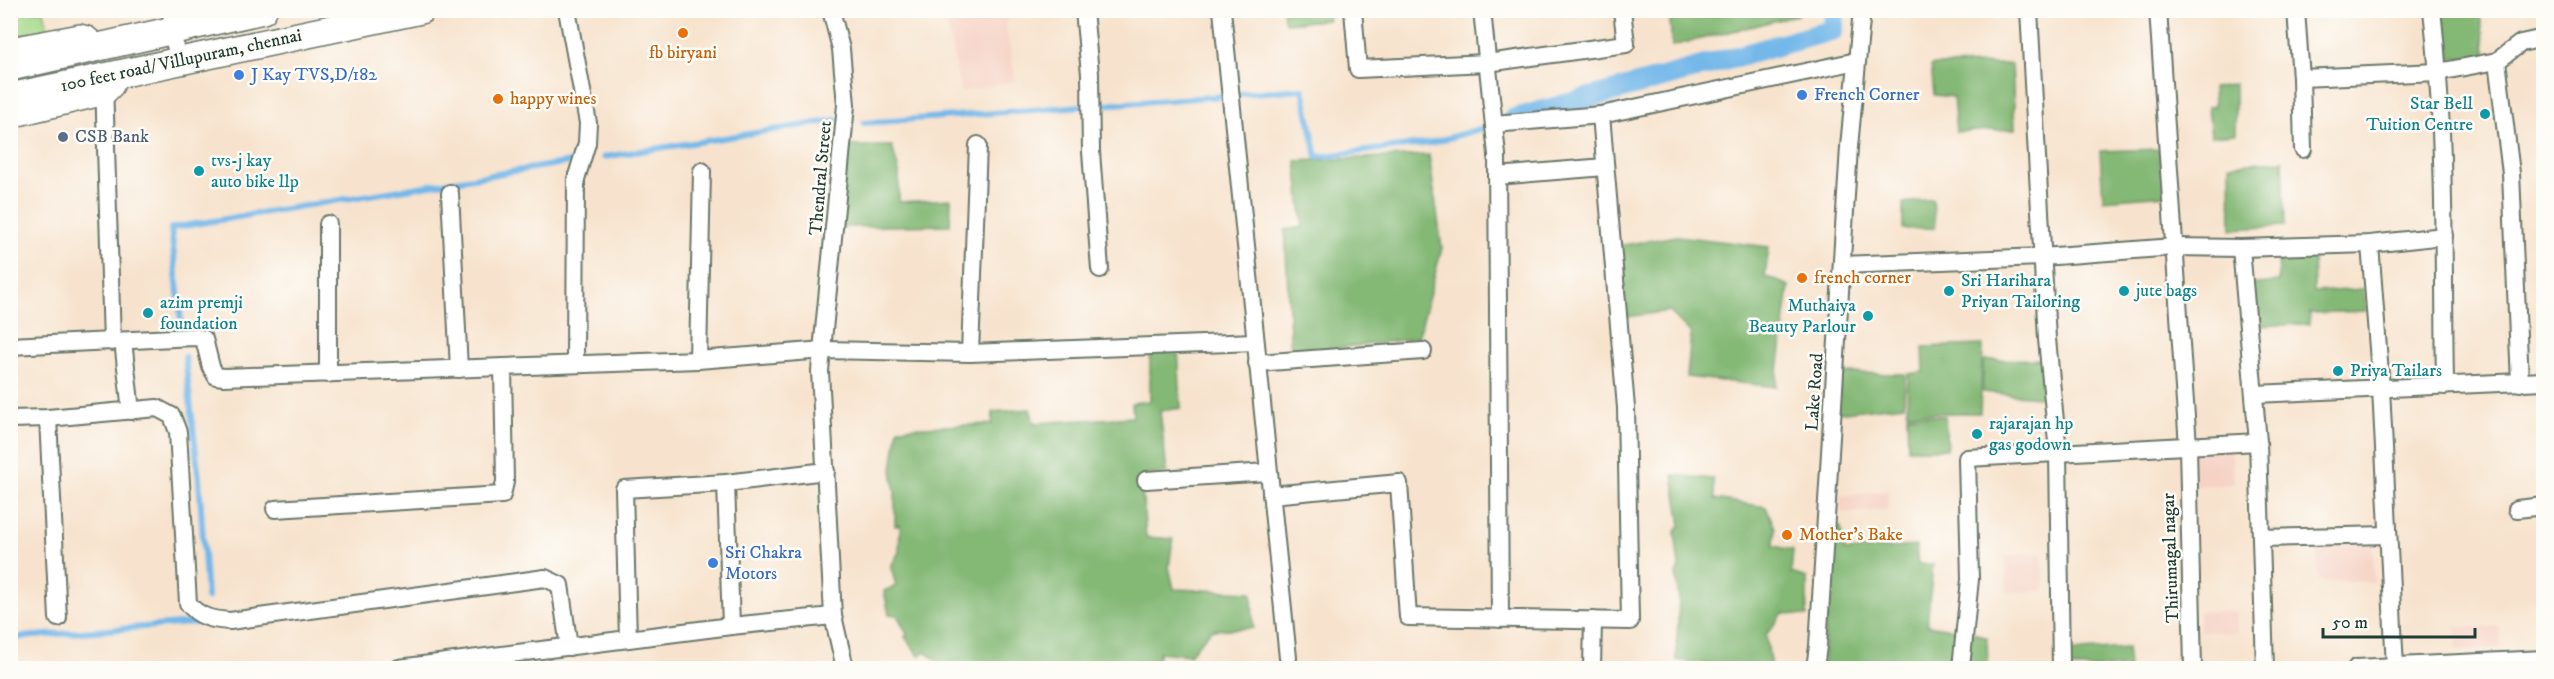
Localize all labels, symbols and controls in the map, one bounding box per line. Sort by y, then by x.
street label: 100 feet road/ Villupuram, chennai [58,25,304,97]
marker: fb biryani [676,26,690,40]
place label: fb biryani [649,42,717,64]
place label: J Kay TVS,D/182 [249,64,377,86]
marker: J Kay TVS,D/182 [232,68,246,82]
place label: French Corner [1814,84,1920,106]
place label: happy wines [510,88,596,110]
marker: French Corner [1795,88,1809,102]
marker: happy wines [491,92,505,106]
place label: Star Bell Tuition Centre [2366,93,2474,136]
marker: Star Bell Tuition Centre [2478,107,2492,121]
street label: Thendral Street [805,120,837,236]
place label: CSB Bank [75,126,149,148]
marker: CSB Bank [56,130,70,144]
place label: tvs-j kay auto bike llp [211,150,299,193]
marker: tvs-j kay auto bike llp [192,164,206,178]
place label: french corner [1814,267,1911,289]
place label: Sri Harihara Priyan Tailoring [1961,270,2080,313]
marker: french corner [1795,271,1809,285]
place label: jute bags [2133,280,2197,302]
marker: Sri Harihara Priyan Tailoring [1942,284,1956,298]
marker: jute bags [2117,284,2131,298]
place label: azim premji foundation [160,292,243,335]
place label: Muthaiya Beauty Parlour [1748,295,1856,338]
marker: azim premji foundation [141,306,155,320]
marker: Muthaiya Beauty Parlour [1861,309,1875,323]
street label: Lake Road [1801,352,1829,432]
place label: Priya Tailars [2350,360,2442,382]
marker: Priya Tailars [2331,364,2345,378]
place label: rajarajan hp gas godown [1989,413,2073,456]
marker: rajarajan hp gas godown [1970,427,1984,441]
street label: Thirumagal nagar [2158,492,2184,623]
place label: Mother's Bake [1799,524,1903,546]
marker: Mother's Bake [1780,528,1794,542]
place label: Sri Chakra Motors [725,542,802,585]
marker: Sri Chakra Motors [706,556,720,570]
scale bar [2323,601,2474,639]
text: 50 m [2332,612,2368,634]

